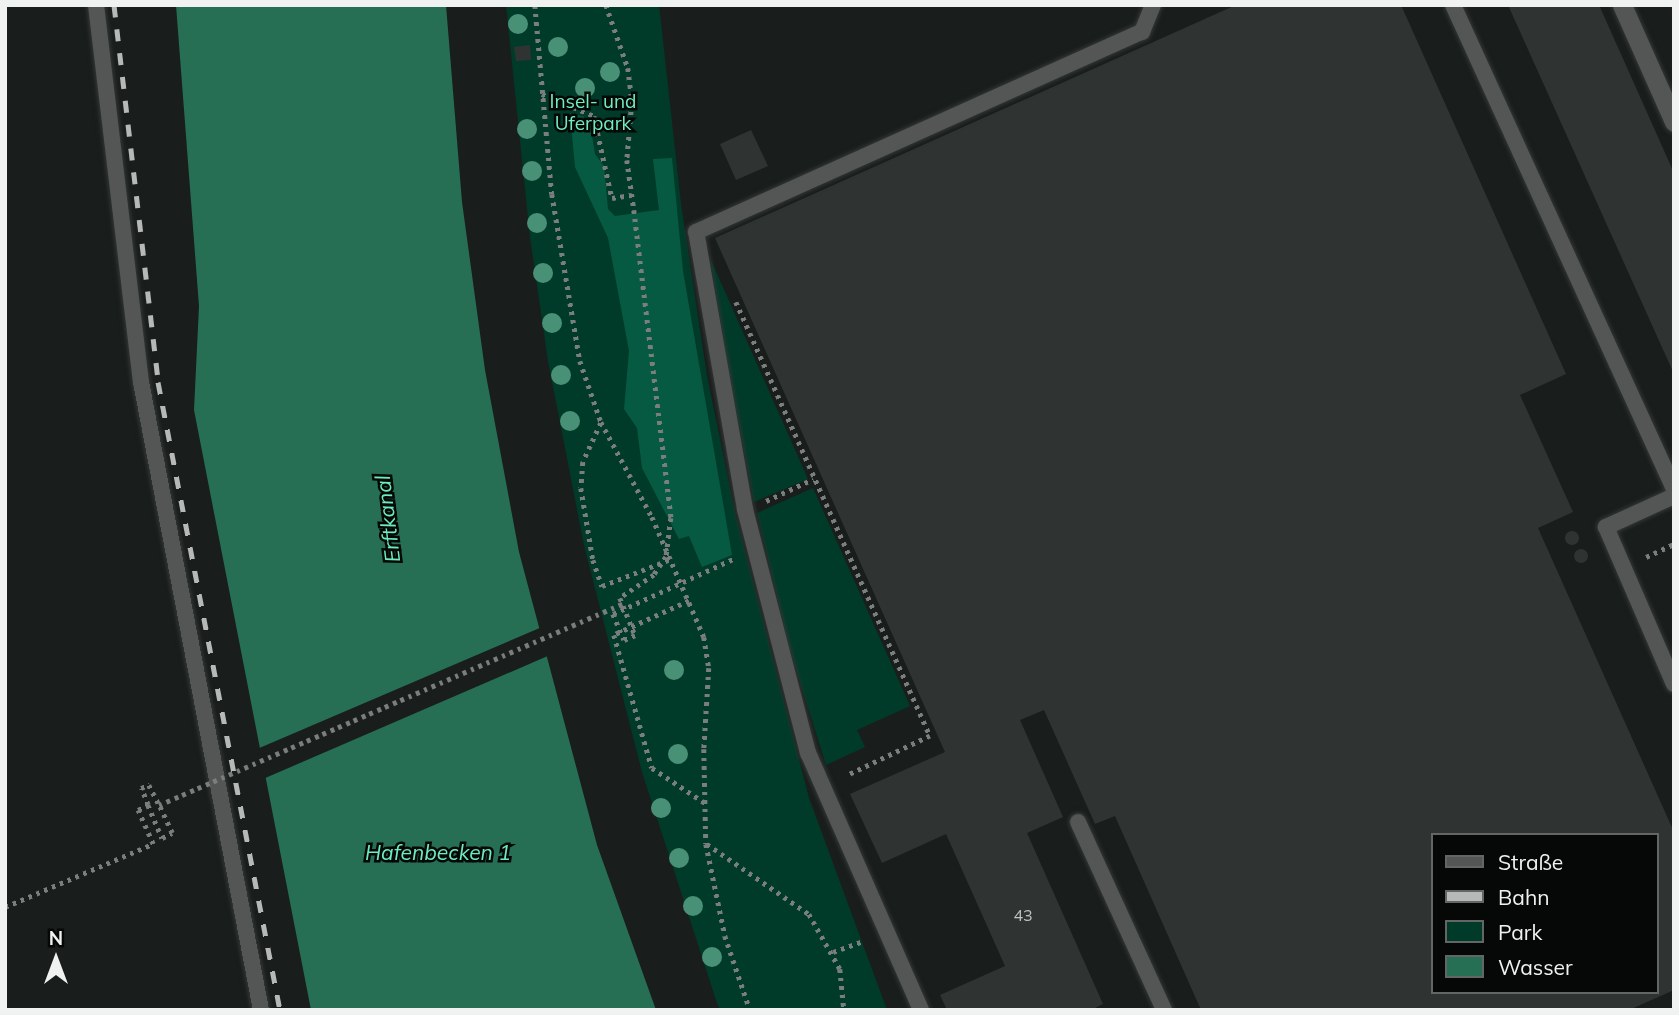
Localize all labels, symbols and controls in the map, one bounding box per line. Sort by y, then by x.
park label: Insel- und Uferpark [550,91,636,135]
water label: Erftkanal [369,474,405,564]
legend [1430,833,1658,994]
water label: Hafenbecken 1 [365,839,511,865]
text: Straße [1498,849,1563,875]
text: Bahn [1498,884,1550,910]
house number: 43 [1013,905,1033,925]
text: Park [1498,919,1542,945]
north arrow [21,924,91,994]
text: N [49,926,63,950]
text: Wasser [1498,954,1573,980]

